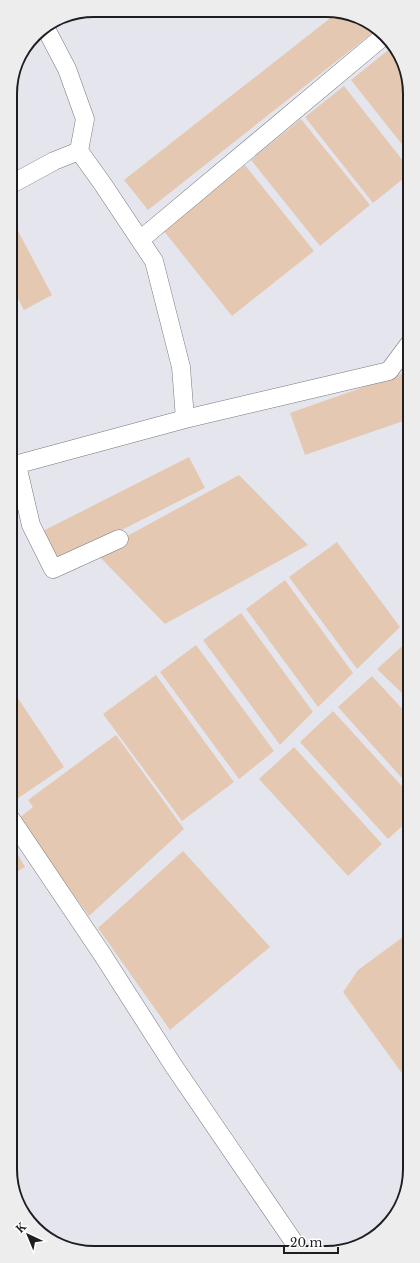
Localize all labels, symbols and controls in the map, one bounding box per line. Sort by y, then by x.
north arrow [8,1215,48,1255]
text: K [13,1219,30,1236]
scale bar [284,1229,338,1255]
text: 20 m [290,1235,322,1250]

